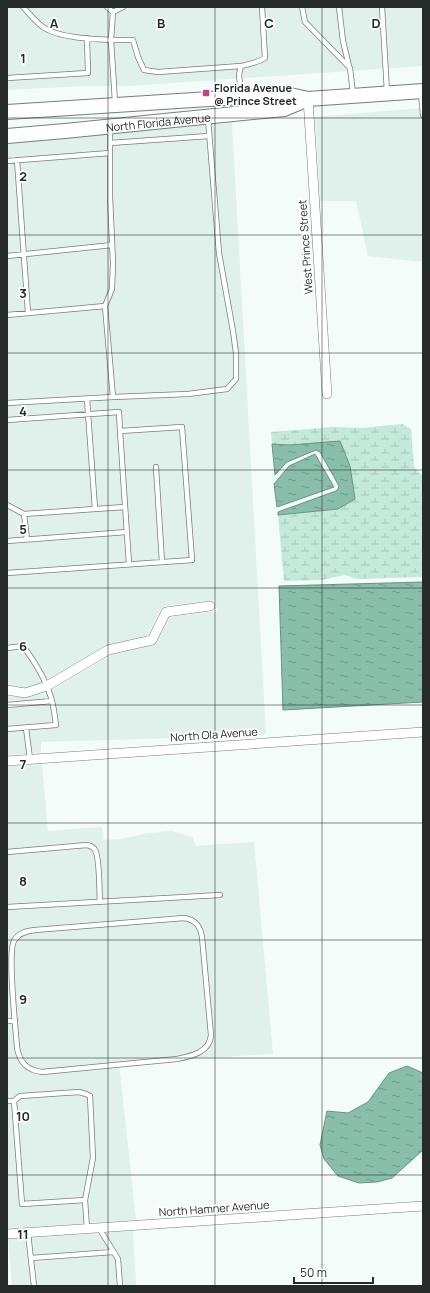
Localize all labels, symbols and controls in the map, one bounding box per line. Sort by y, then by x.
text: A [50,14,59,32]
text: B [157,14,165,32]
text: C [264,14,274,32]
text: D [371,14,381,32]
text: 1 [20,49,26,67]
place label: Florida Avenue @ Prince Street [214,80,297,108]
marker: Florida Avenue @ Prince Street [201,88,211,98]
street label: North Florida Avenue [105,109,212,134]
text: 2 [19,167,27,185]
street label: West Prince Street [294,199,316,295]
text: 3 [19,284,27,302]
text: 4 [19,402,27,420]
text: 5 [19,520,27,538]
text: 6 [19,637,27,655]
street label: North Ola Avenue [170,723,259,745]
text: 7 [20,755,27,773]
text: 8 [19,872,27,890]
text: 9 [19,990,27,1008]
text: 10 [16,1107,30,1125]
street label: North Hamner Avenue [158,1197,270,1219]
text: 11 [17,1225,29,1243]
scale bar [294,1259,373,1285]
text: 50 m [300,1264,327,1281]

